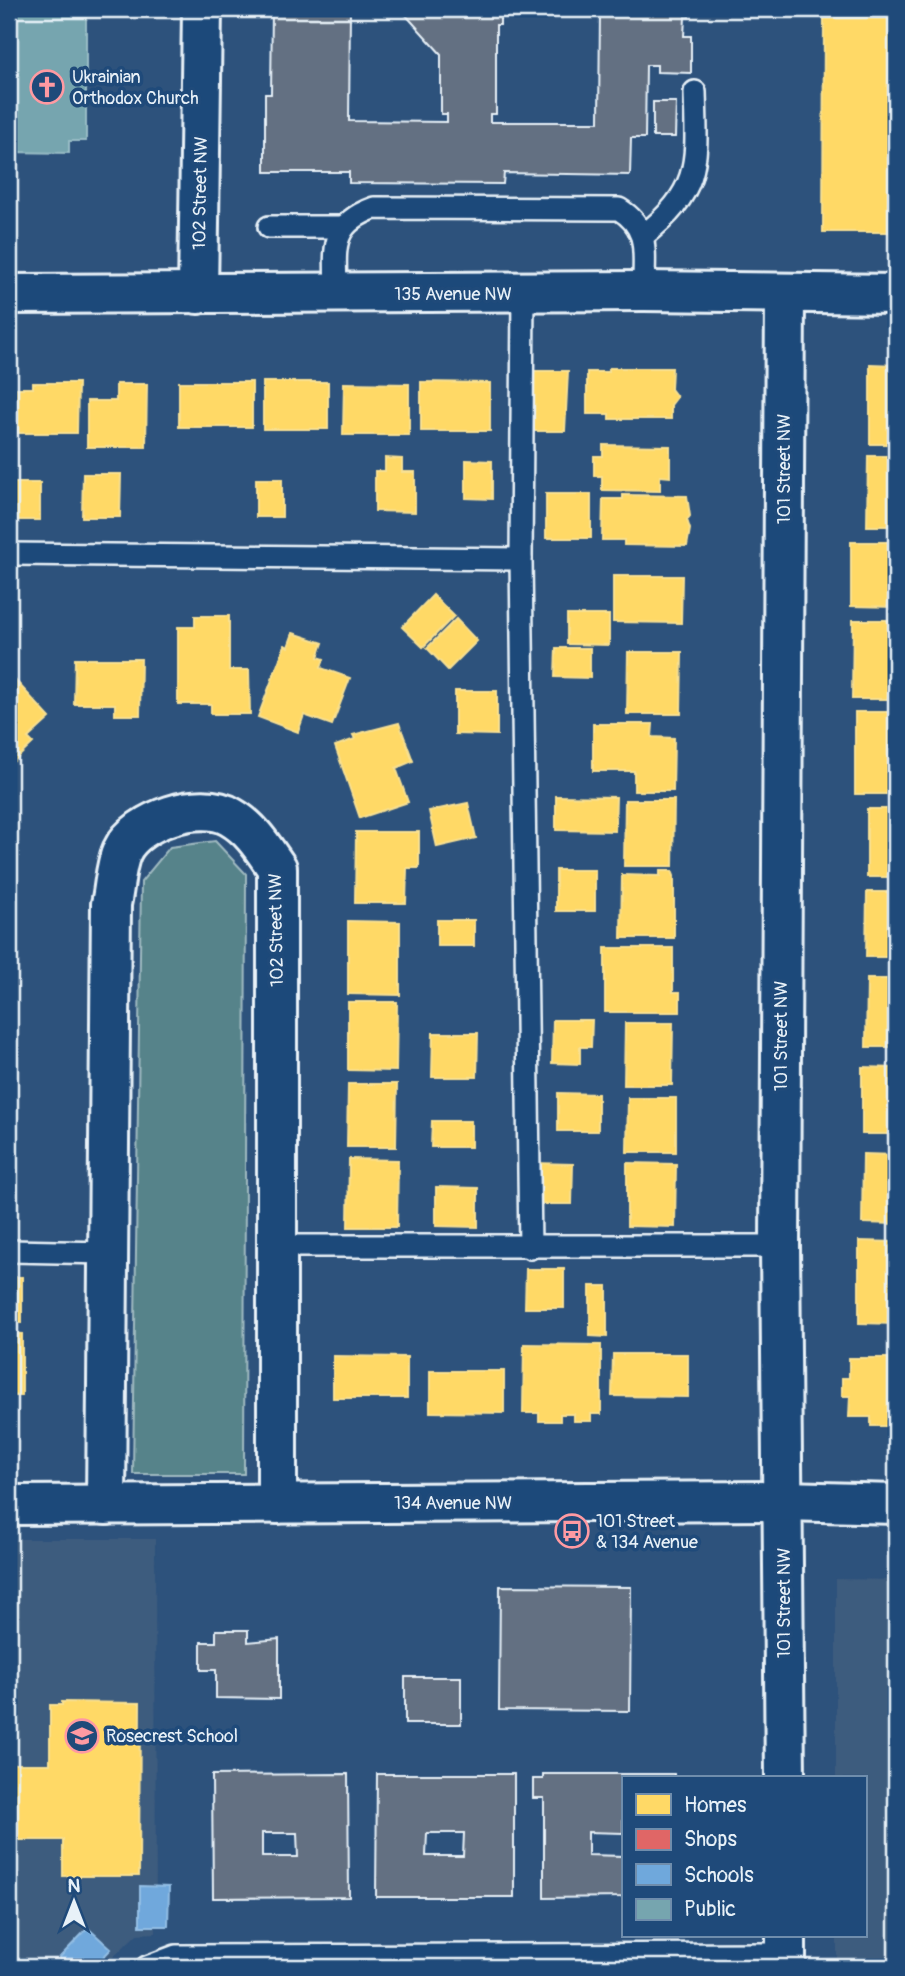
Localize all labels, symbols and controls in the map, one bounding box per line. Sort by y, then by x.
place label: Ukrainian Orthodox Church [72,66,199,110]
church icon: Ukrainian Orthodox Church [28,68,66,106]
street label: 102 Street NW [188,136,213,250]
street label: 135 Avenue NW [394,283,512,306]
street label: 101 Street NW [773,414,796,524]
street label: 102 Street NW [264,873,289,987]
street label: 101 Street NW [770,981,793,1091]
street label: 134 Avenue NW [394,1492,512,1515]
place label: 101 Street & 134 Avenue [596,1510,698,1554]
bus stop icon: 101 Street & 134 Avenue [553,1512,591,1550]
street label: 101 Street NW [773,1548,796,1658]
school or university icon: Rosecrest School [63,1717,101,1755]
place label: Rosecrest School [106,1725,238,1748]
legend [622,1776,866,1938]
text: Homes [684,1792,747,1819]
text: Shops [684,1826,737,1853]
text: Schools [684,1862,754,1889]
north arrow [38,1868,108,1938]
text: N [68,1874,81,1898]
text: Public [684,1896,736,1923]

